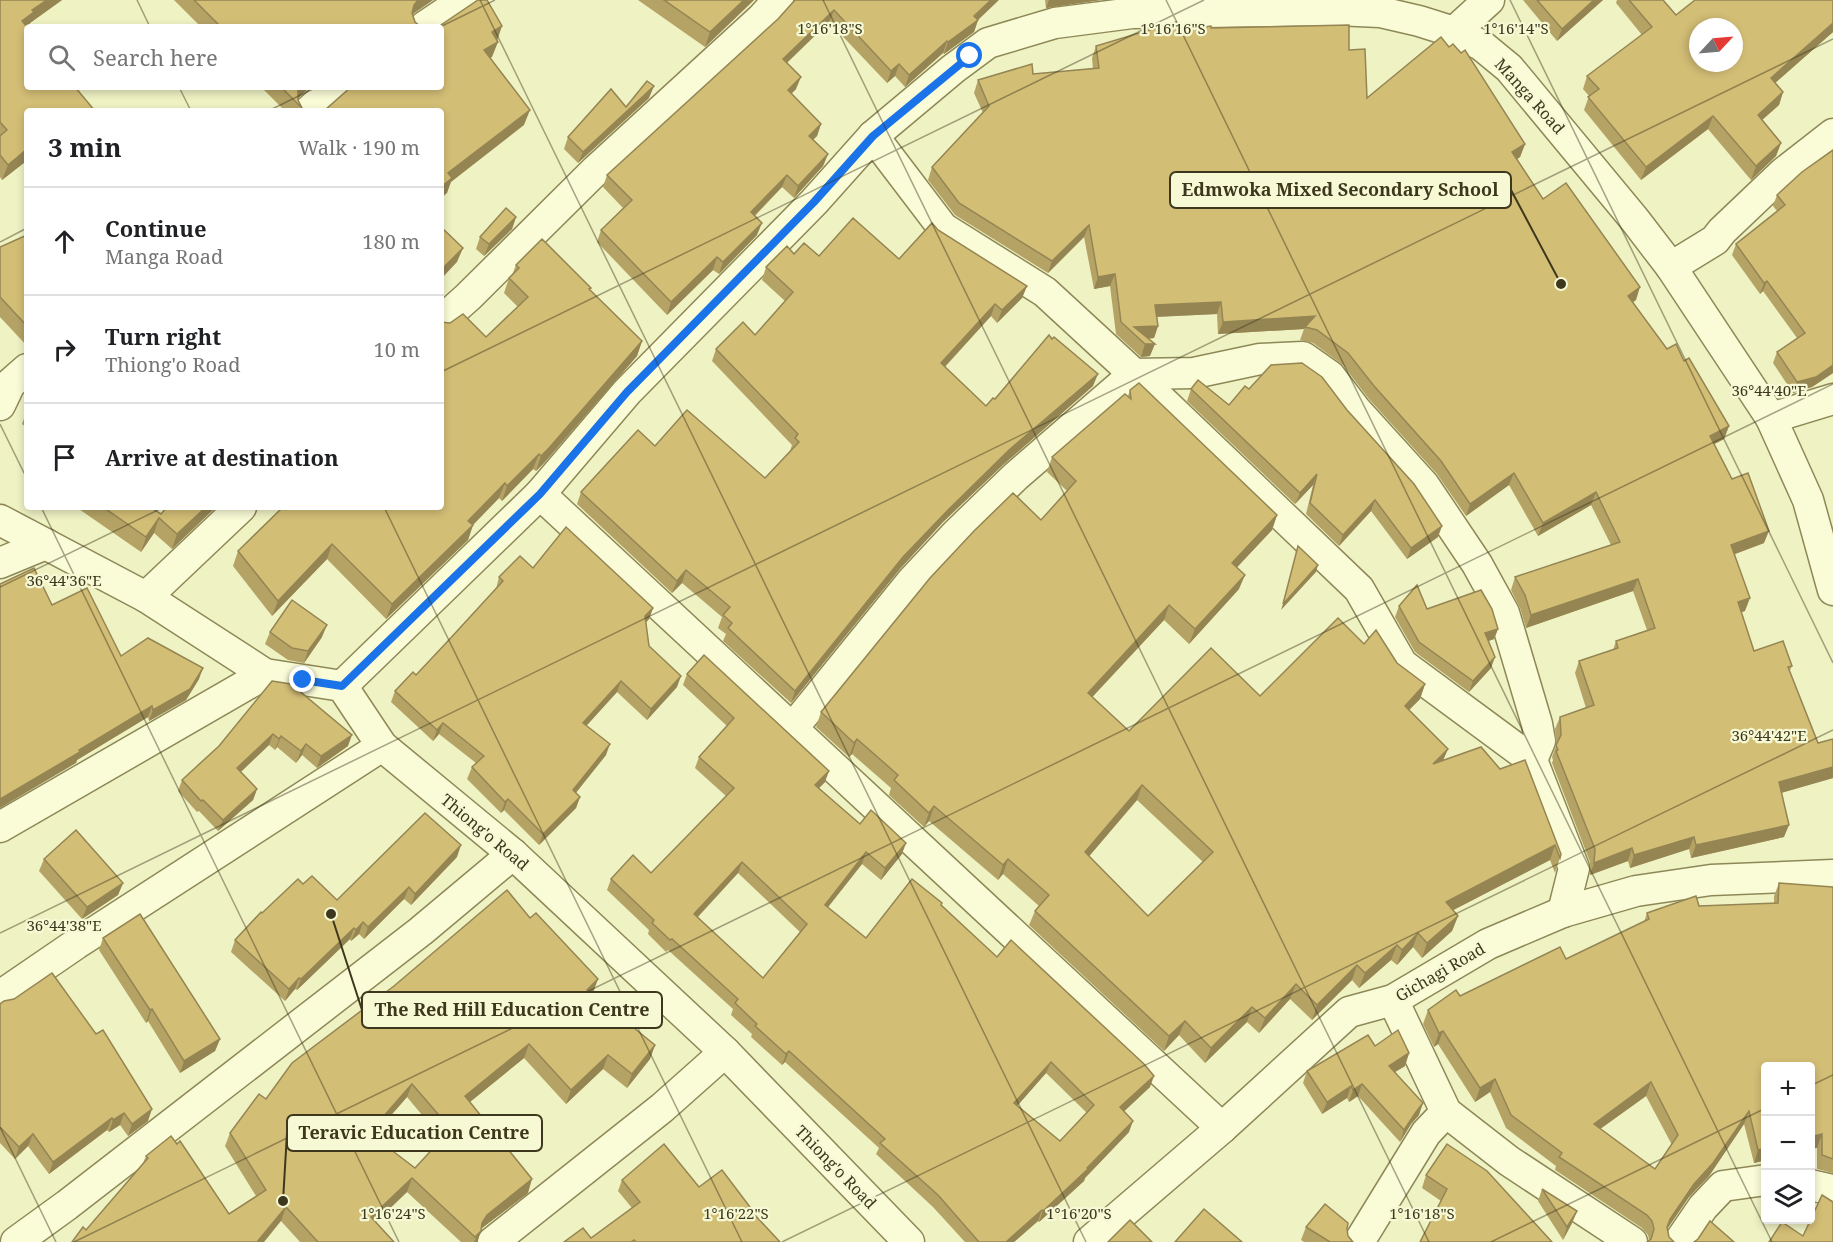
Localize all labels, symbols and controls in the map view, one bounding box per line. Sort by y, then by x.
text: 1°16'18"S [797,18,863,38]
text: 1°16'16"S [1140,18,1206,38]
text: 1°16'14"S [1483,18,1549,38]
north arrow [1689,18,1743,72]
search box [24,24,444,90]
icon: search [45,41,78,74]
text: Search here [93,42,218,72]
route start [956,42,982,68]
street label: Manga Road [1490,53,1570,139]
text: 3 min [48,129,122,165]
text: Walk · 190 m [298,134,420,161]
callout: Edmwoka Mixed Secondary School [1170,172,1511,208]
text: Edmwoka Mixed Secondary School [1182,177,1499,201]
text: Continue [105,213,207,243]
icon: ahead [48,225,81,258]
text: 180 m [362,228,420,255]
text: Manga Road [105,243,223,270]
text: Turn right [105,321,221,351]
icon: right [48,333,81,366]
text: 10 m [374,336,420,363]
text: Thiong'o Road [105,351,241,378]
text: 36°44'40"E [1731,380,1807,400]
icon: arrive [48,441,81,474]
text: Arrive at destination [105,442,339,472]
text: 36°44'36"E [26,570,102,590]
route end [289,666,315,692]
text: 36°44'42"E [1731,725,1807,745]
street label: Thiong'o Road [436,789,534,875]
text: 36°44'38"E [26,915,102,935]
street label: Gichagi Road [1391,937,1489,1007]
callout: The Red Hill Education Centre [362,992,662,1028]
text: The Red Hill Education Centre [374,997,650,1021]
map controls [1761,1062,1815,1224]
button: + [1761,1062,1815,1116]
callout: Teravic Education Centre [287,1115,542,1151]
button: − [1761,1116,1815,1170]
text: Teravic Education Centre [298,1120,530,1144]
street label: Thiong'o Road [790,1120,882,1214]
button: layers [1761,1170,1815,1224]
text: 1°16'24"S [360,1203,426,1223]
text: 1°16'22"S [703,1203,769,1223]
text: 1°16'20"S [1046,1203,1112,1223]
text: 1°16'18"S [1389,1203,1455,1223]

